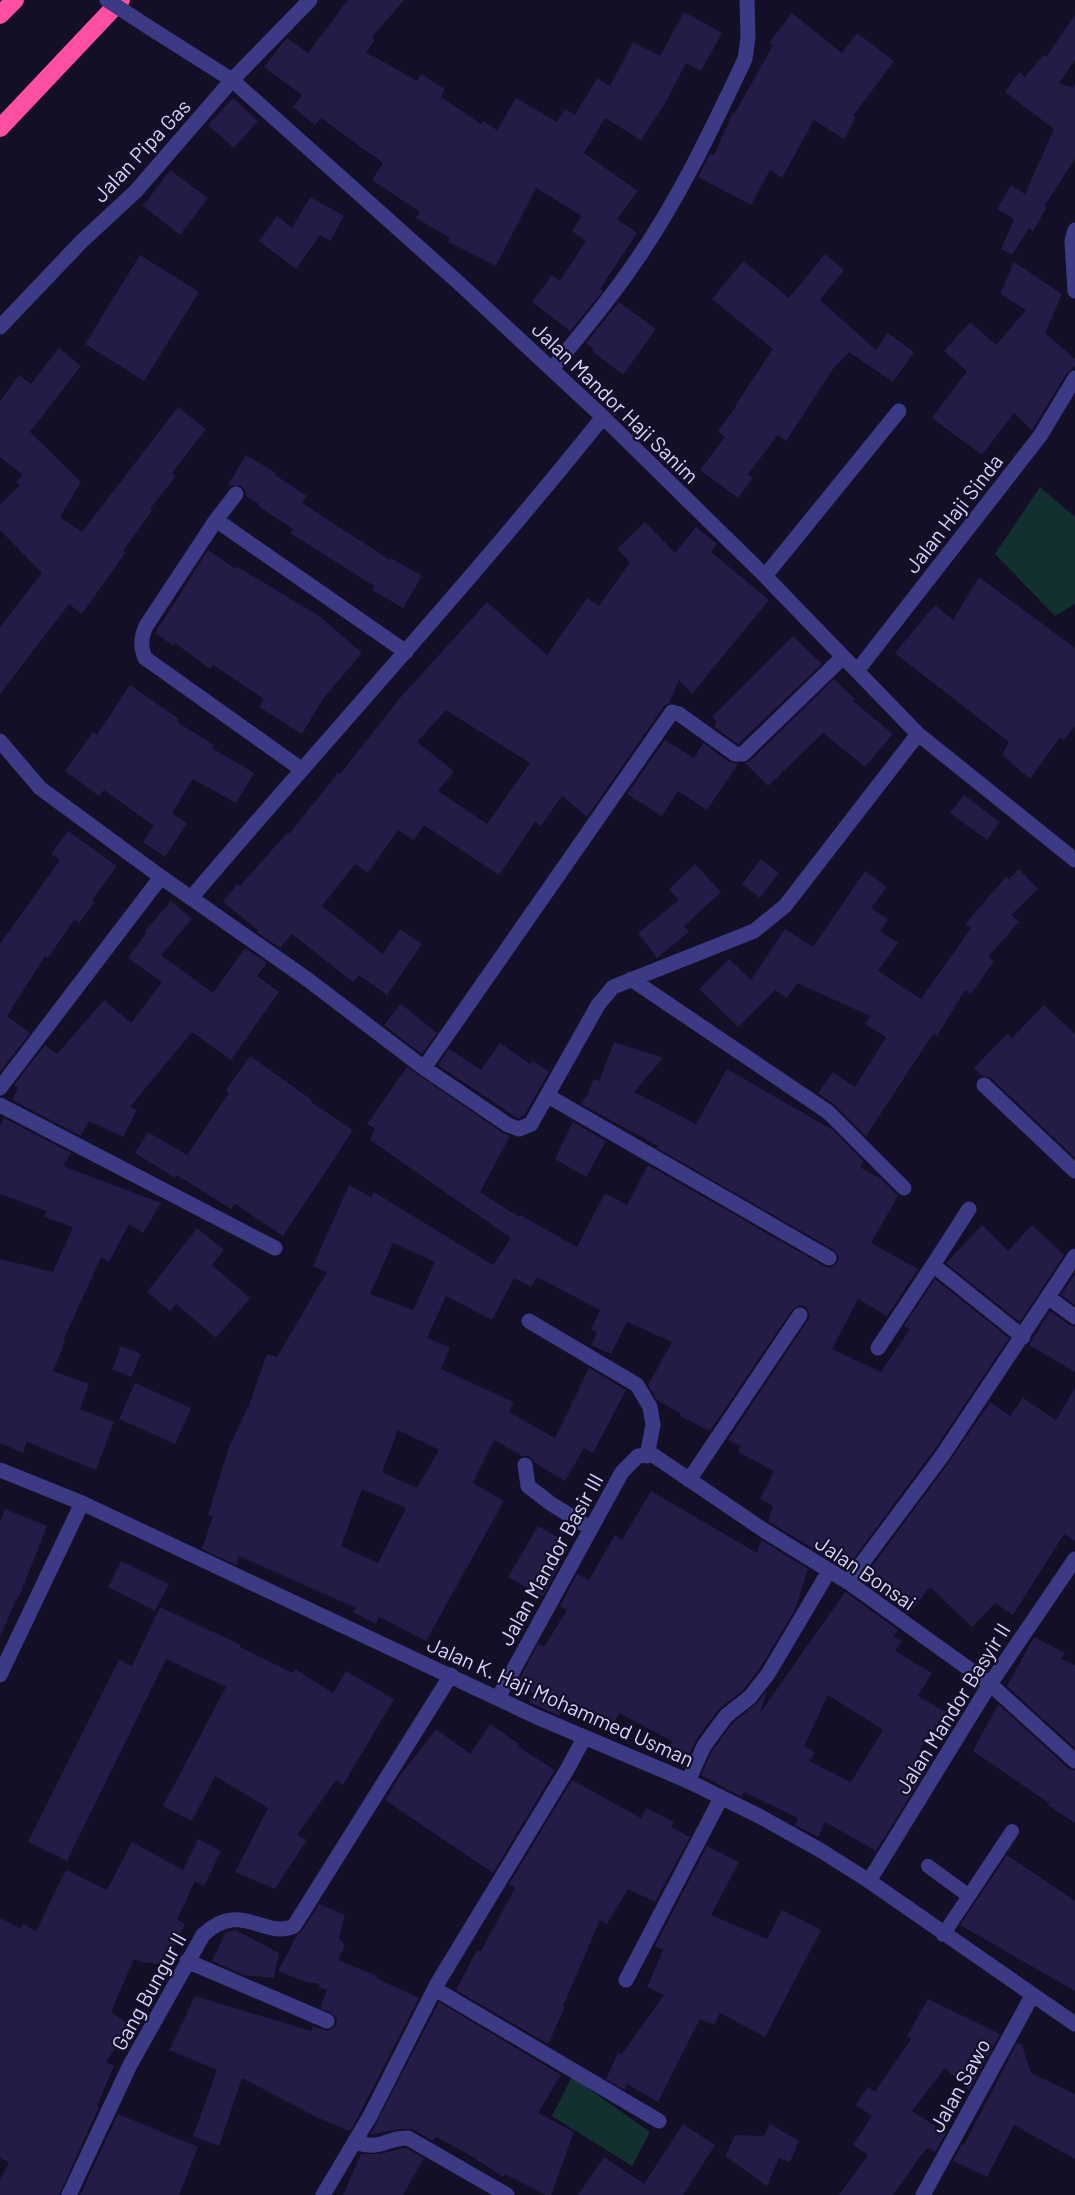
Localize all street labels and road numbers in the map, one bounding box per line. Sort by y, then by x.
street label: Jalan Pipa Gas [87,93,195,207]
street label: Jalan Mandor Haji Sanim [528,316,704,488]
street label: Jalan Haji Sinda [899,449,1007,577]
street label: Jalan Mandor Basir III [492,1469,608,1649]
street label: Jalan Bonsai [811,1529,921,1615]
street label: Jalan Mandor Basyir II [889,1618,1015,1798]
street label: Jalan K. Haji Mohammed Usman [424,1631,698,1771]
street label: Gang Bungur II [105,1928,191,2054]
street label: Jalan Sawo [923,2034,995,2136]

